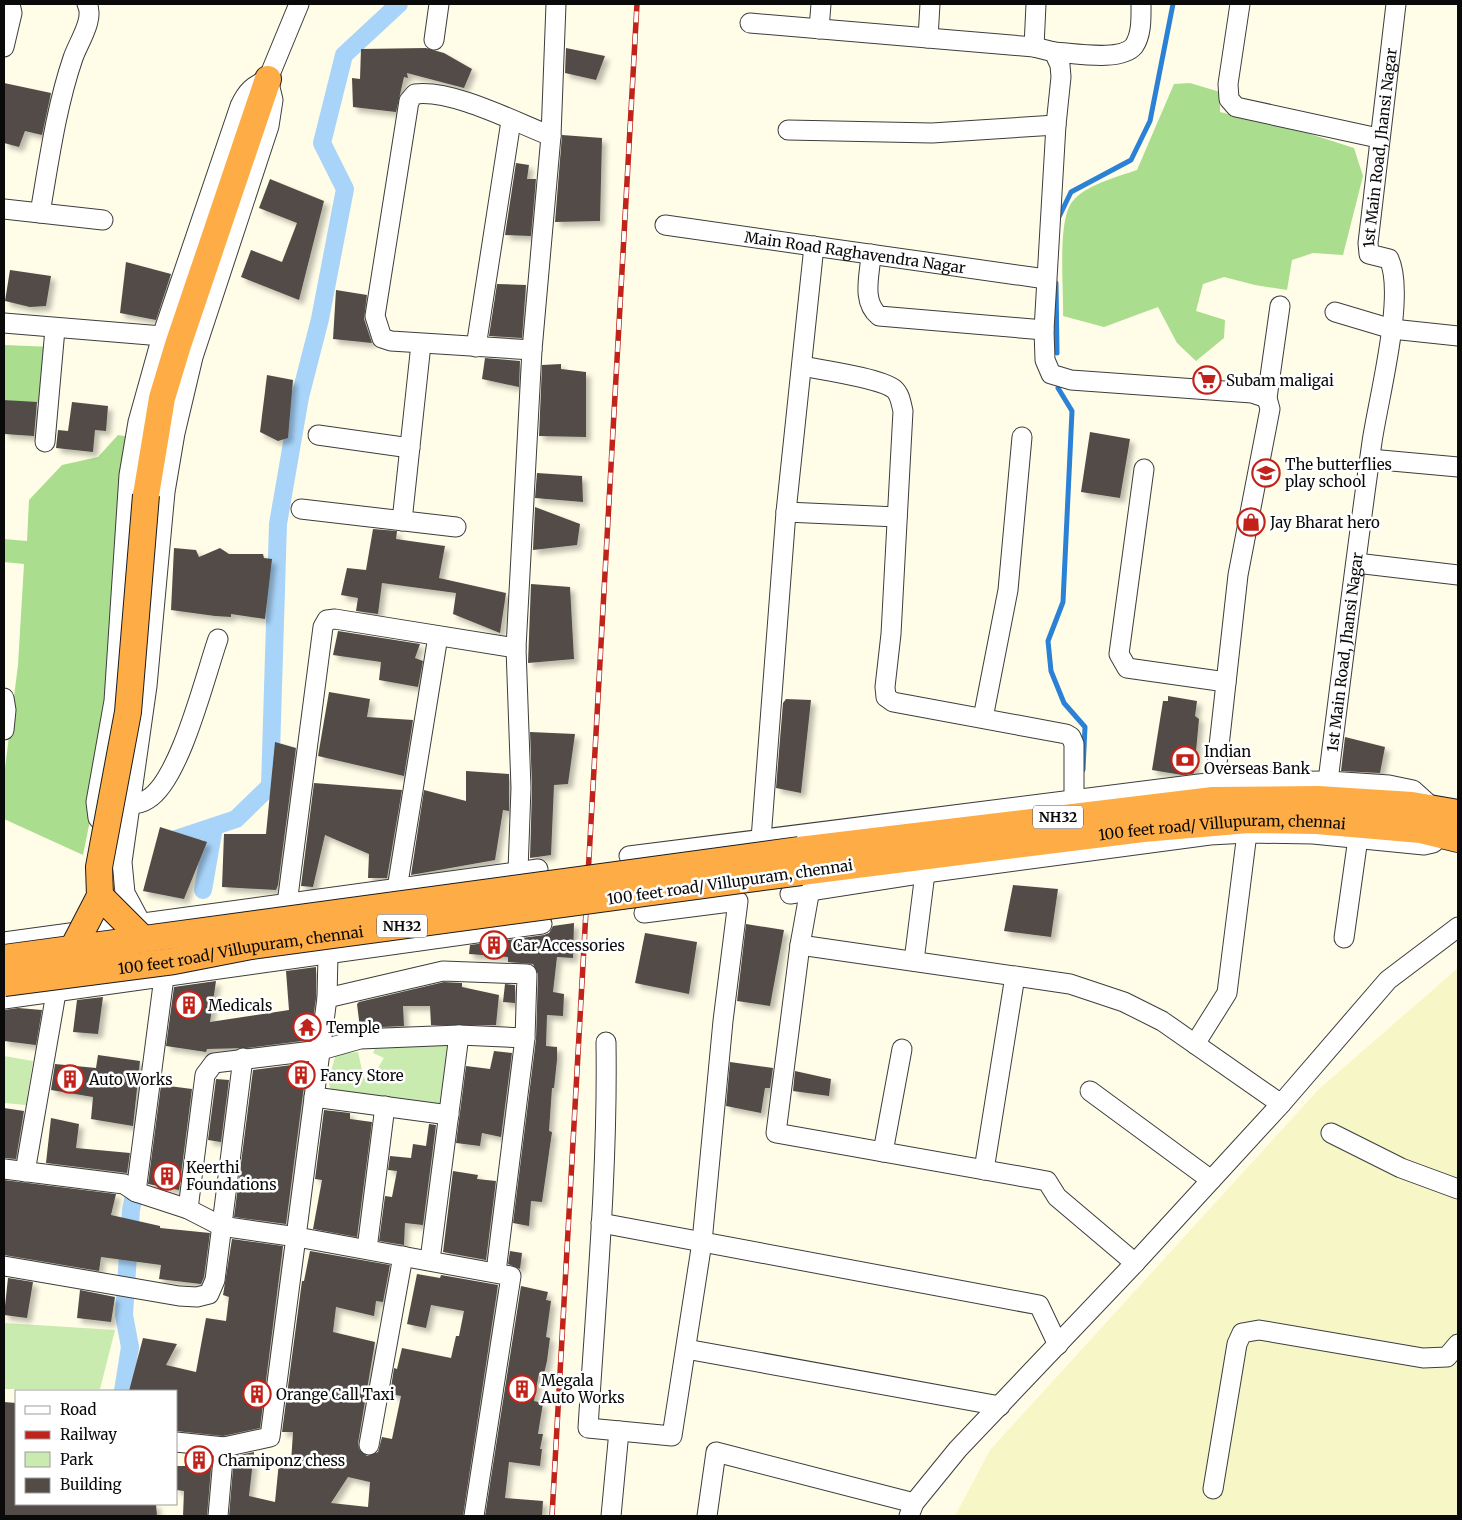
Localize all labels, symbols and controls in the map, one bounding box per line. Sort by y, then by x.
street label: 1st Main Road, Jhansi Nagar [1358,46,1400,248]
street label: Main Road Raghavendra Nagar [743,227,967,277]
supermarket icon: Subam maligai [1192,365,1222,395]
place label: Subam maligai [1226,371,1334,390]
place label: The butterflies play school [1285,455,1392,491]
school or university icon: The butterflies play school [1251,458,1281,488]
shop icon: Jay Bharat hero [1236,507,1266,537]
place label: Jay Bharat hero [1269,513,1380,532]
street label: 1st Main Road, Jhansi Nagar [1322,551,1366,753]
place label: Indian Overseas Bank [1204,742,1311,778]
bank icon: Indian Overseas Bank [1170,745,1200,775]
road number: NH32 [1033,806,1083,829]
street label: 100 feet road/ Villupuram, chennai [1097,810,1347,844]
street label: 100 feet road/ Villupuram, chennai [606,855,854,909]
road number: NH32 [377,914,427,938]
street label: 100 feet road/ Villupuram, chennai [117,921,365,978]
building icon: Car Accessories [479,930,509,960]
place label: Car Accessories [513,936,625,955]
building icon: Medicals [174,990,204,1020]
place label: Medicals [208,996,272,1015]
temple icon: Temple [292,1012,322,1042]
place label: Temple [326,1018,380,1037]
building icon: Fancy Store [286,1060,316,1090]
building icon: Auto Works [55,1064,85,1094]
place label: Fancy Store [320,1066,404,1085]
place label: Auto Works [88,1070,173,1089]
place label: Keerthi Foundations [186,1158,277,1194]
building icon: Keerthi Foundations [152,1161,182,1191]
place label: Megala Auto Works [540,1371,625,1407]
building icon: Megala Auto Works [507,1374,537,1404]
building icon: Orange Call Taxi [242,1379,272,1409]
place label: Orange Call Taxi [276,1385,395,1404]
legend [15,1390,178,1505]
text: Road [60,1400,96,1419]
text: Railway [60,1425,117,1444]
building icon: Chamiponz chess [184,1445,214,1475]
text: Park [60,1450,94,1469]
place label: Chamiponz chess [218,1451,345,1470]
text: Building [60,1475,122,1494]

